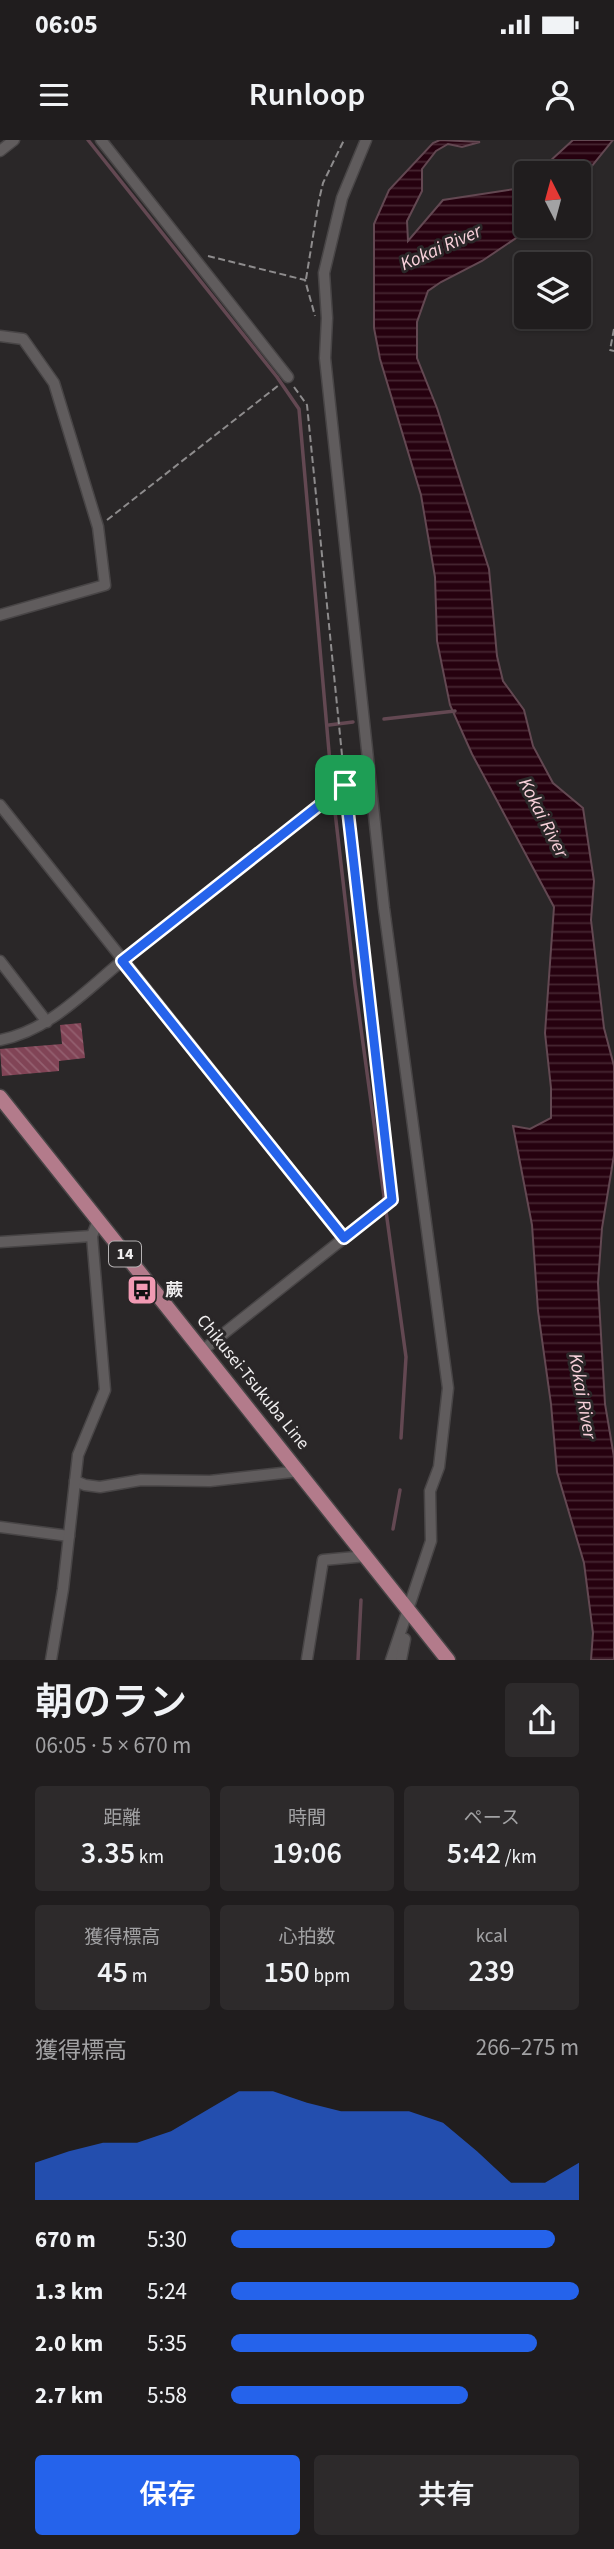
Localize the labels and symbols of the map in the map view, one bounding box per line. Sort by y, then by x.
north arrow [514,161,592,238]
water label: Kokai River [396,217,487,278]
pin [315,755,375,815]
water label: Kokai River [511,773,575,864]
road number: 14 [109,1242,141,1266]
bus stop icon: 蕨 [125,1273,159,1307]
place label: 蕨 [165,1278,183,1303]
street label: Chikusei-Tsukuba Line [191,1309,315,1455]
water label: Kokai River [561,1351,603,1442]

